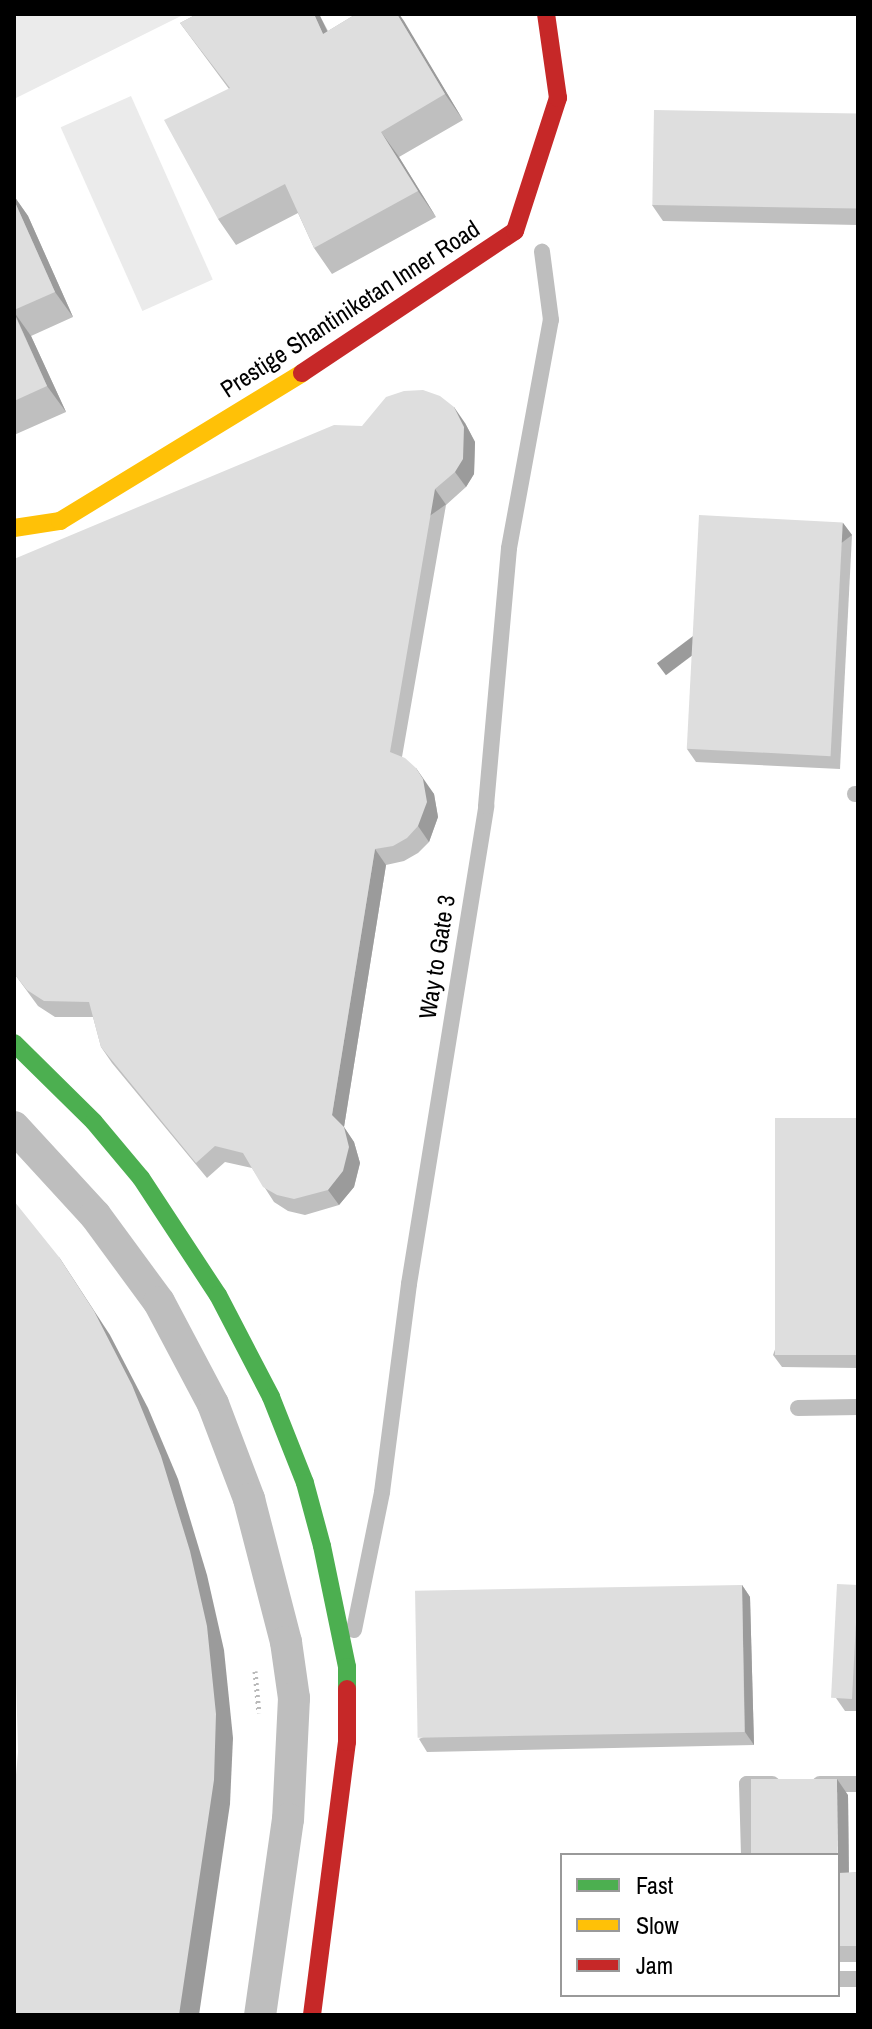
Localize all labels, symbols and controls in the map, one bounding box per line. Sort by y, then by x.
street label: Prestige Shantiniketan Inner Road [215,214,485,404]
street label: Way to Gate 3 [413,893,461,1021]
legend [560,1853,840,1997]
text: Fast [636,1869,673,1901]
text: Slow [636,1909,679,1941]
text: Jam [636,1949,673,1981]

